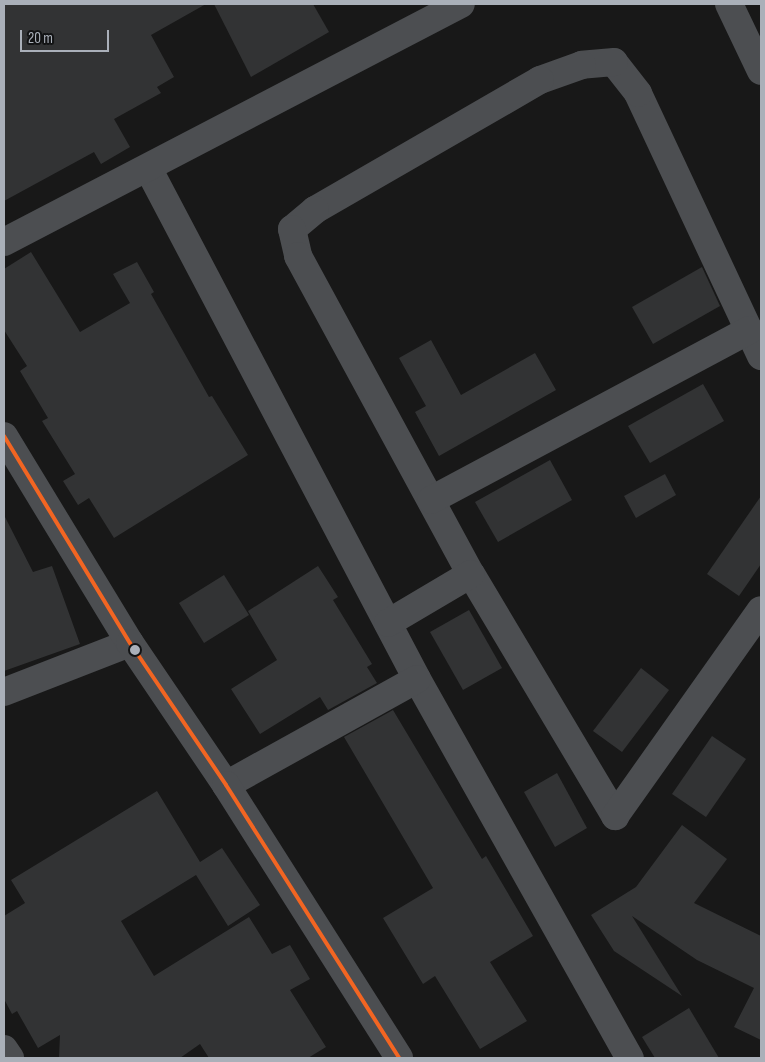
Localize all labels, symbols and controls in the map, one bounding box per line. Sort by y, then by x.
scale bar [22,20,111,52]
text: 20 m [28,29,53,48]
unlabelled marker [130,645,140,655]

